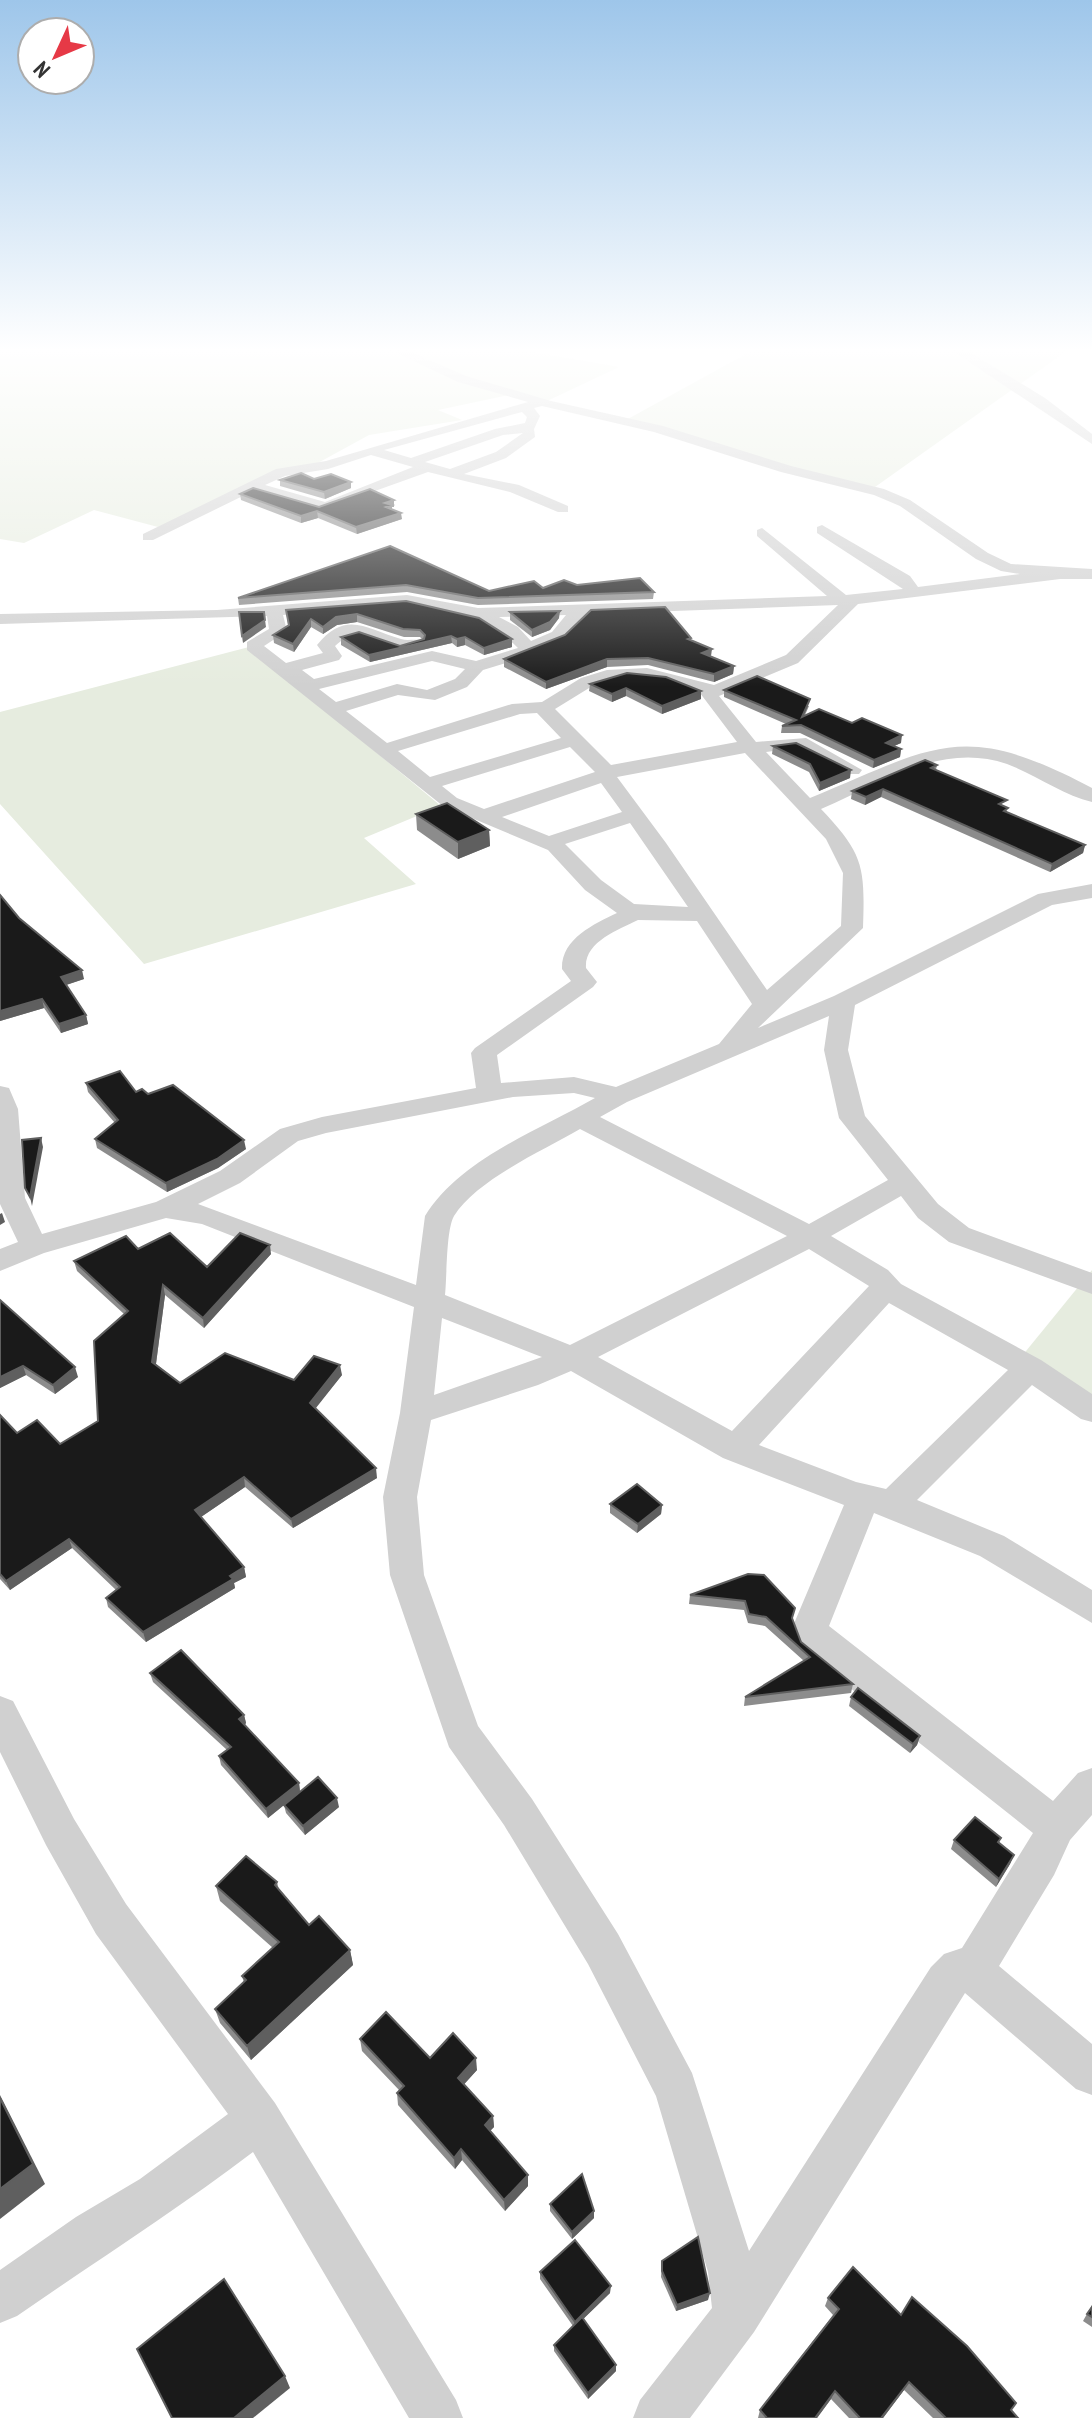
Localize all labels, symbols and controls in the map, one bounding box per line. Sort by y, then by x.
north arrow [16,16,96,96]
text: N [27,56,56,84]

